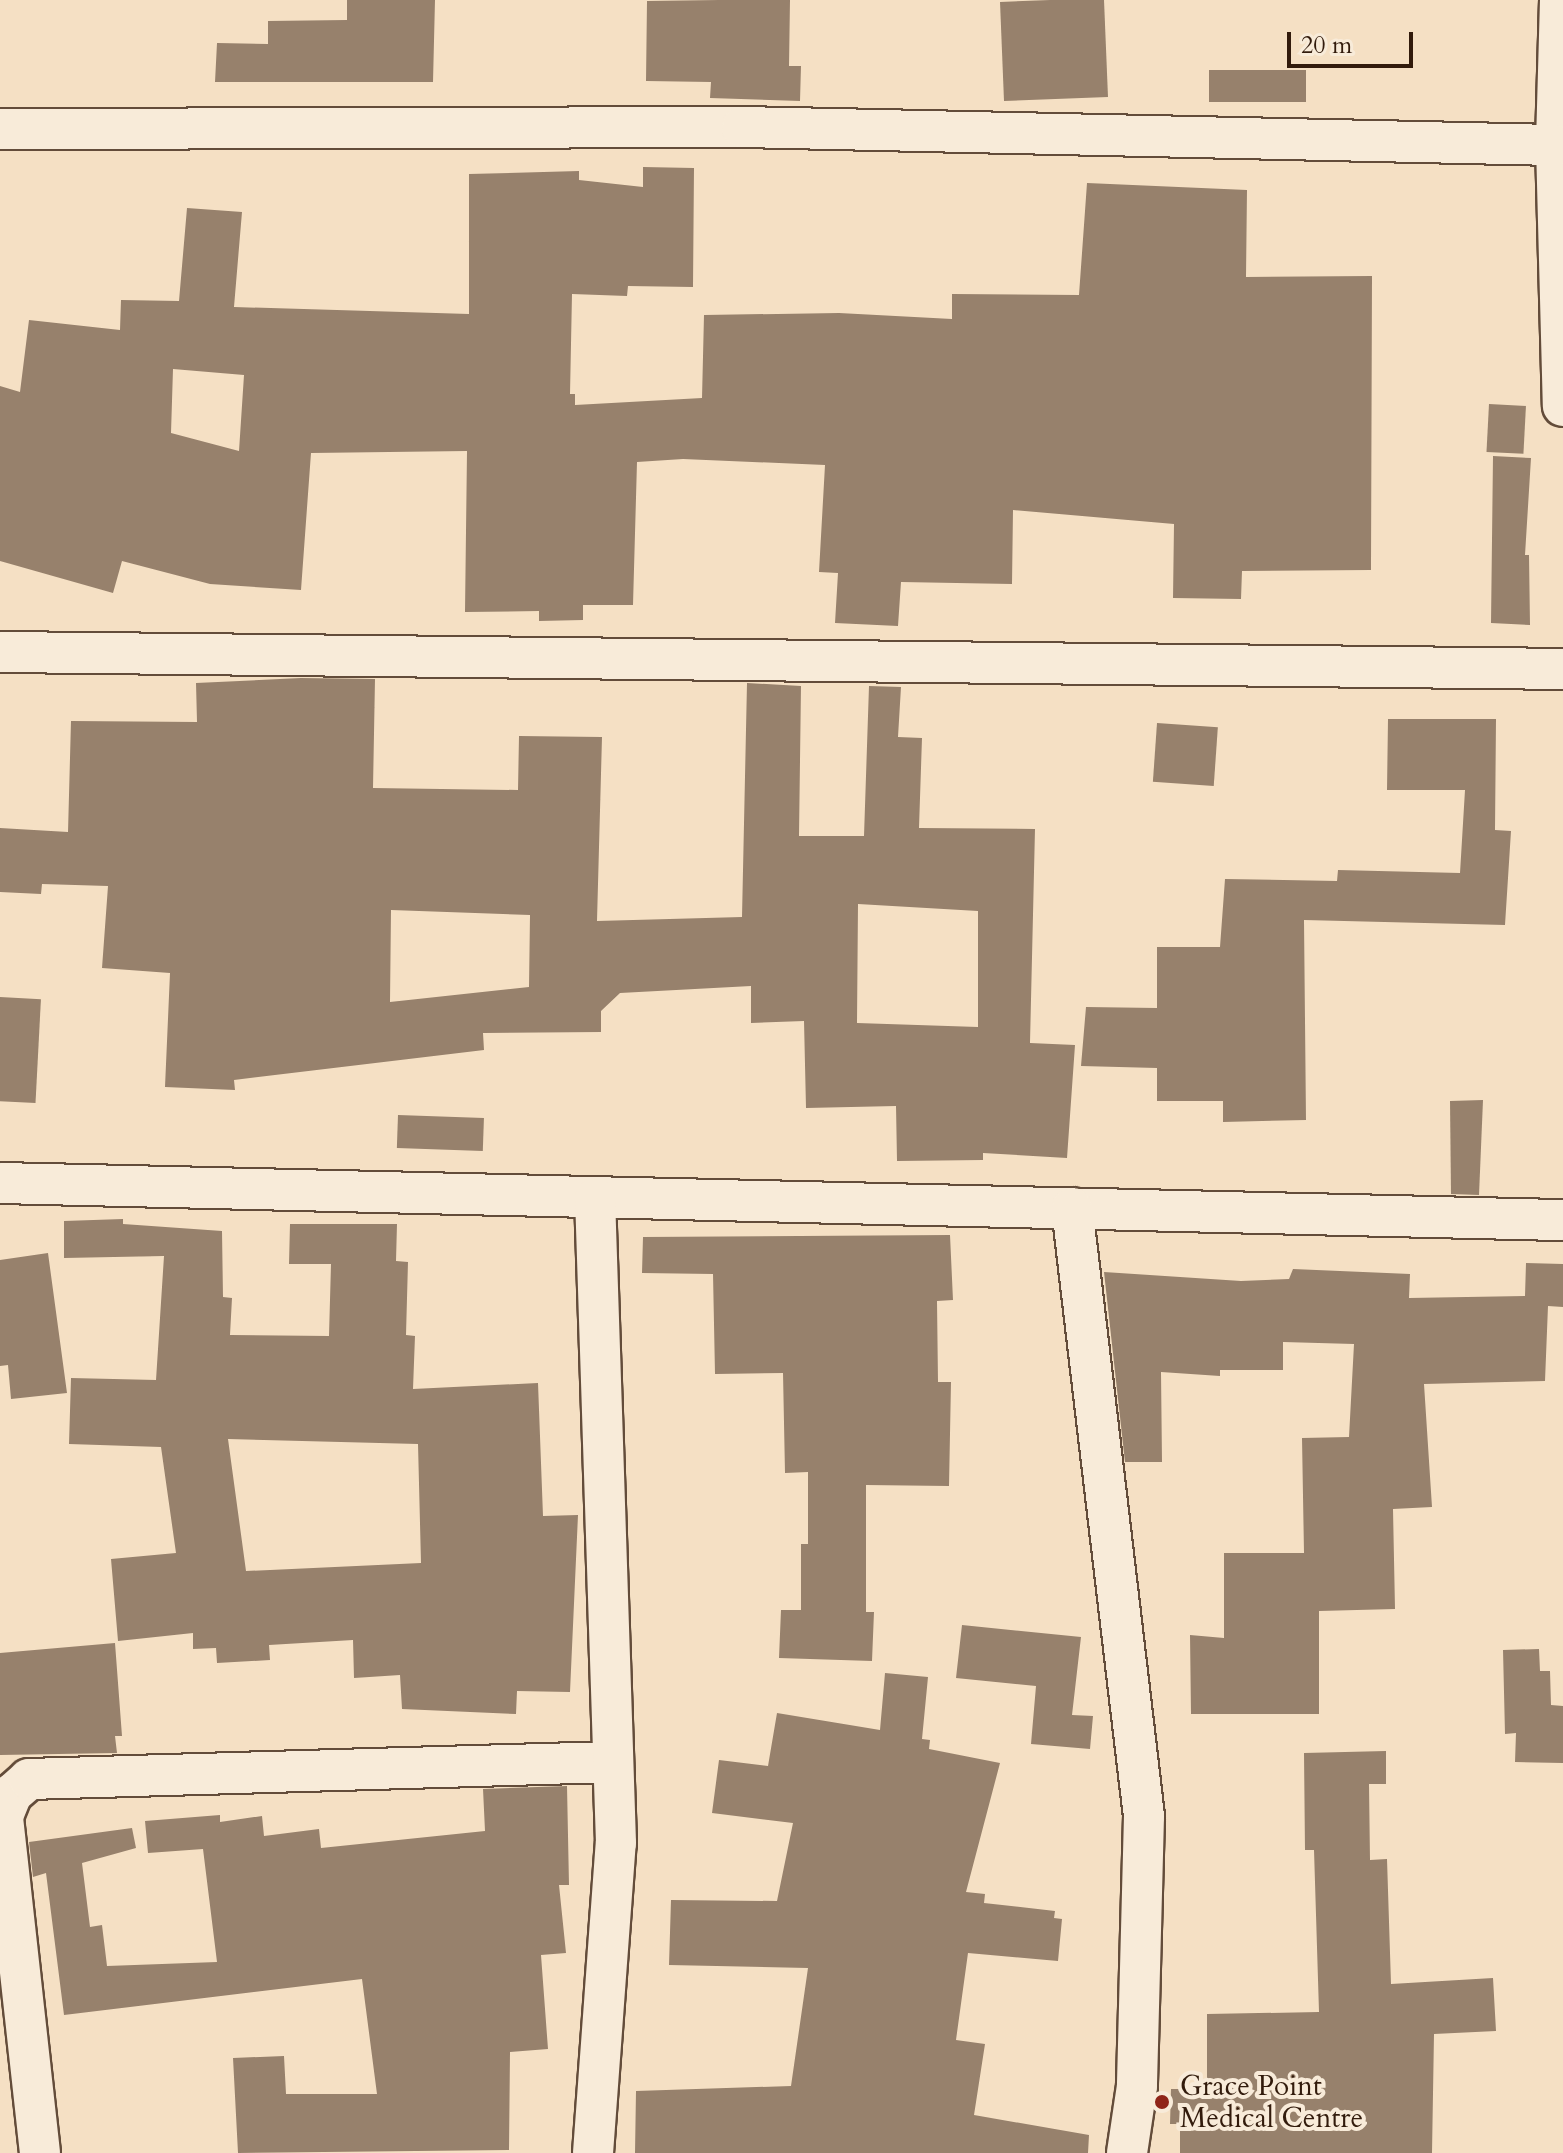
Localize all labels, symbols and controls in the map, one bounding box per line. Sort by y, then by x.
scale bar [1291,16,1417,66]
text: 20 m [1301,29,1352,62]
place label: Grace Point Medical Centre [1180,2069,1363,2135]
marker: Grace Point Medical Centre [1151,2091,1173,2113]

